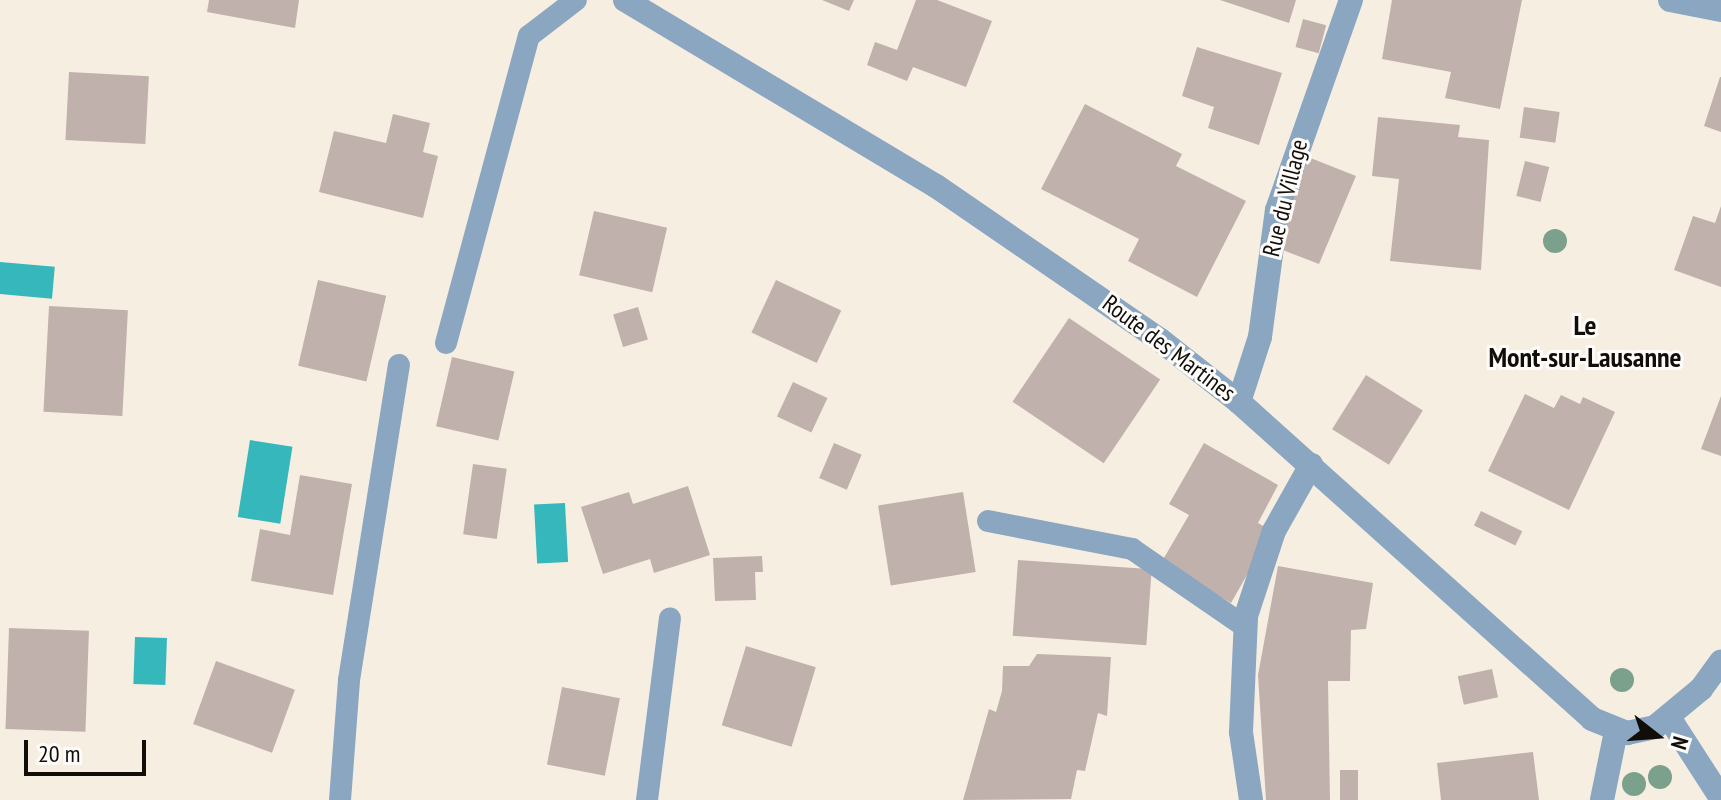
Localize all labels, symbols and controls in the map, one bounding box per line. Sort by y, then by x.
street label: Rue du Village [1256,136,1314,260]
street label: Route des Martines [1097,289,1241,407]
district label: Le Mont-sur-Lausanne [1488,308,1682,374]
north arrow [1617,696,1697,776]
scale bar [28,724,150,774]
text: N [1665,733,1695,753]
text: 20 m [38,738,80,769]

